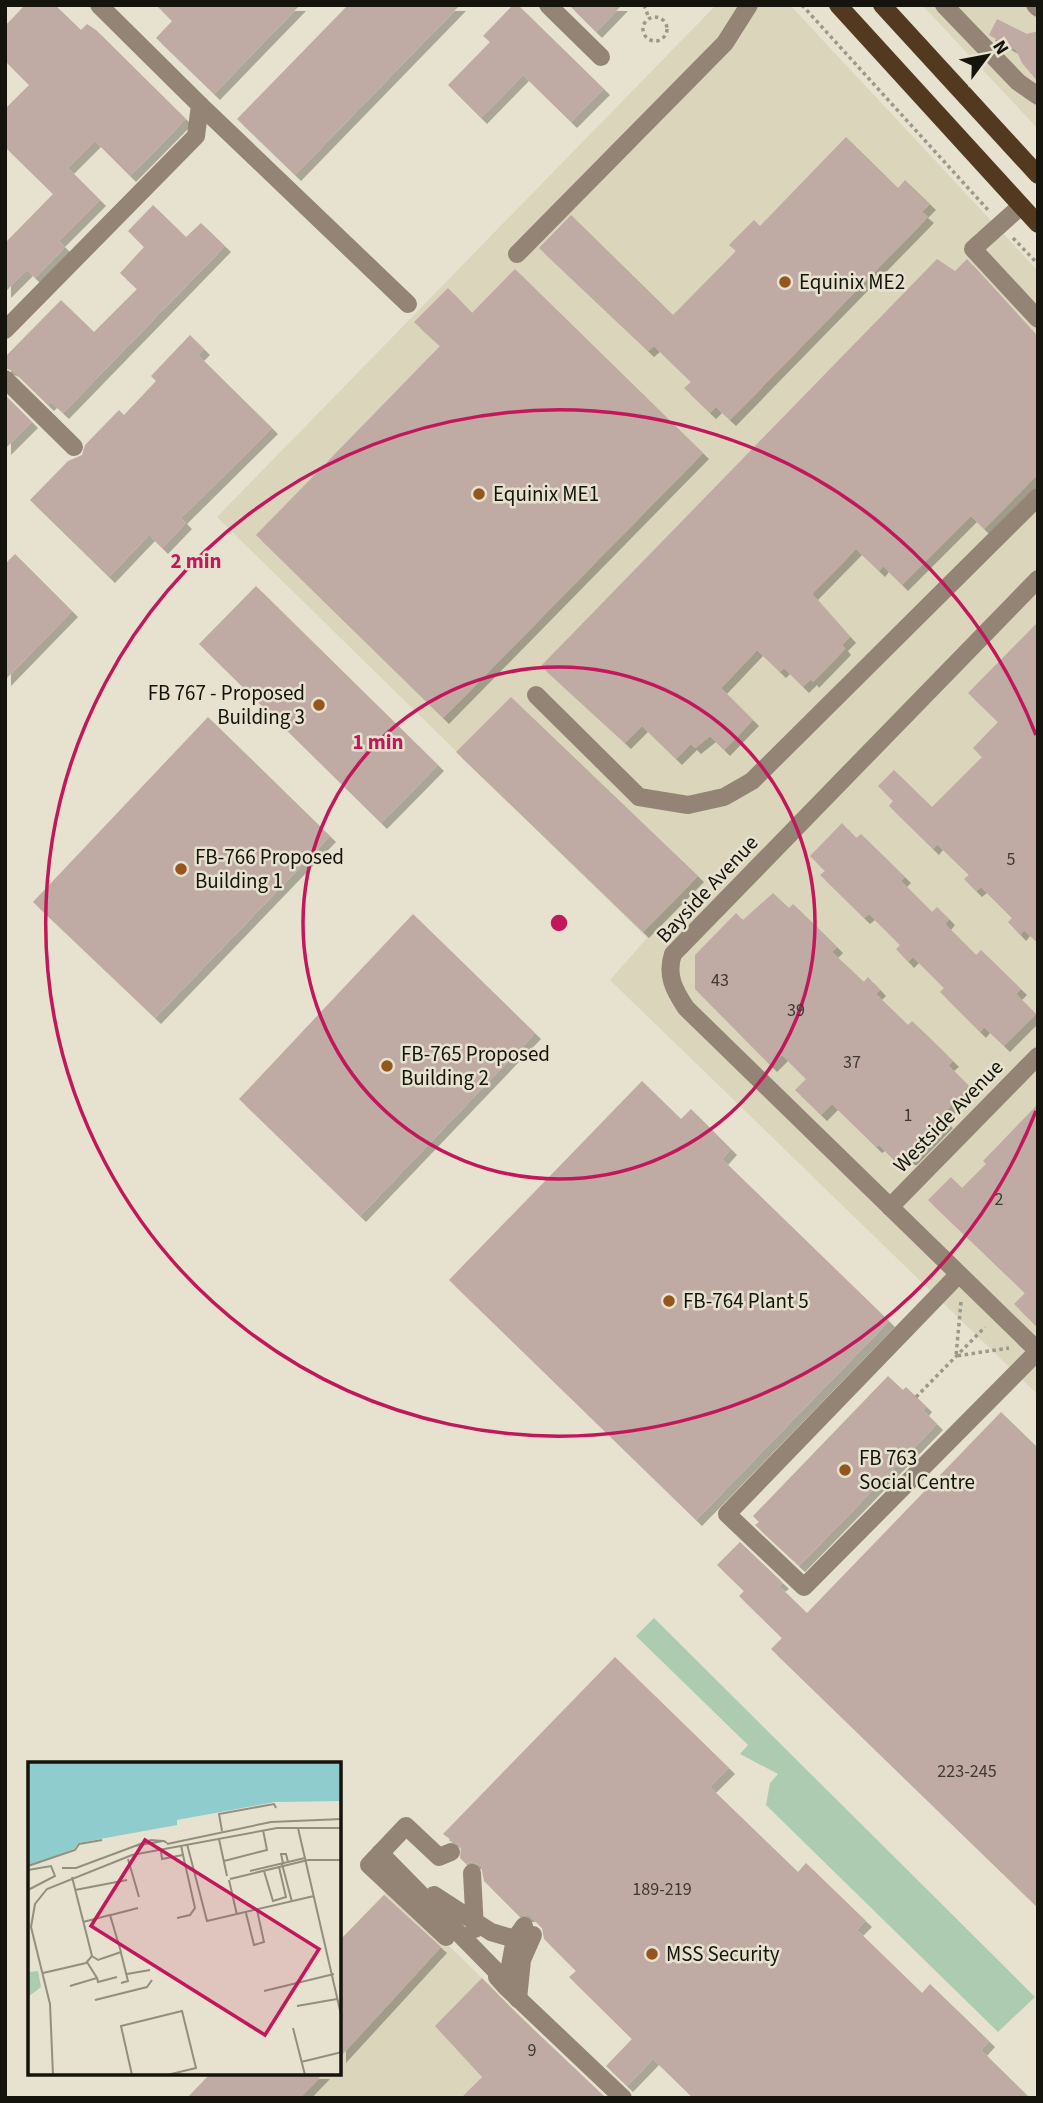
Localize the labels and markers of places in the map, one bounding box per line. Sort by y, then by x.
place label: Equinix ME2 [799,267,905,297]
marker: Equinix ME2 [777,274,793,290]
place label: Equinix ME1 [493,479,599,509]
marker: Equinix ME1 [471,486,487,502]
place label: FB 767 - Proposed Building 3 [148,678,305,732]
marker: FB 767 - Proposed Building 3 [311,697,327,713]
place label: FB-766 Proposed Building 1 [195,842,344,896]
marker: FB-766 Proposed Building 1 [173,861,189,877]
centre of rings [547,911,571,935]
place label: FB-765 Proposed Building 2 [401,1039,550,1093]
marker: FB-765 Proposed Building 2 [379,1058,395,1074]
place label: FB-764 Plant 5 [683,1286,809,1316]
marker: FB-764 Plant 5 [661,1293,677,1309]
place label: FB 763 Social Centre [859,1443,975,1497]
marker: FB 763 Social Centre [837,1462,853,1478]
place label: MSS Security [666,1939,780,1969]
marker: MSS Security [644,1946,660,1962]

